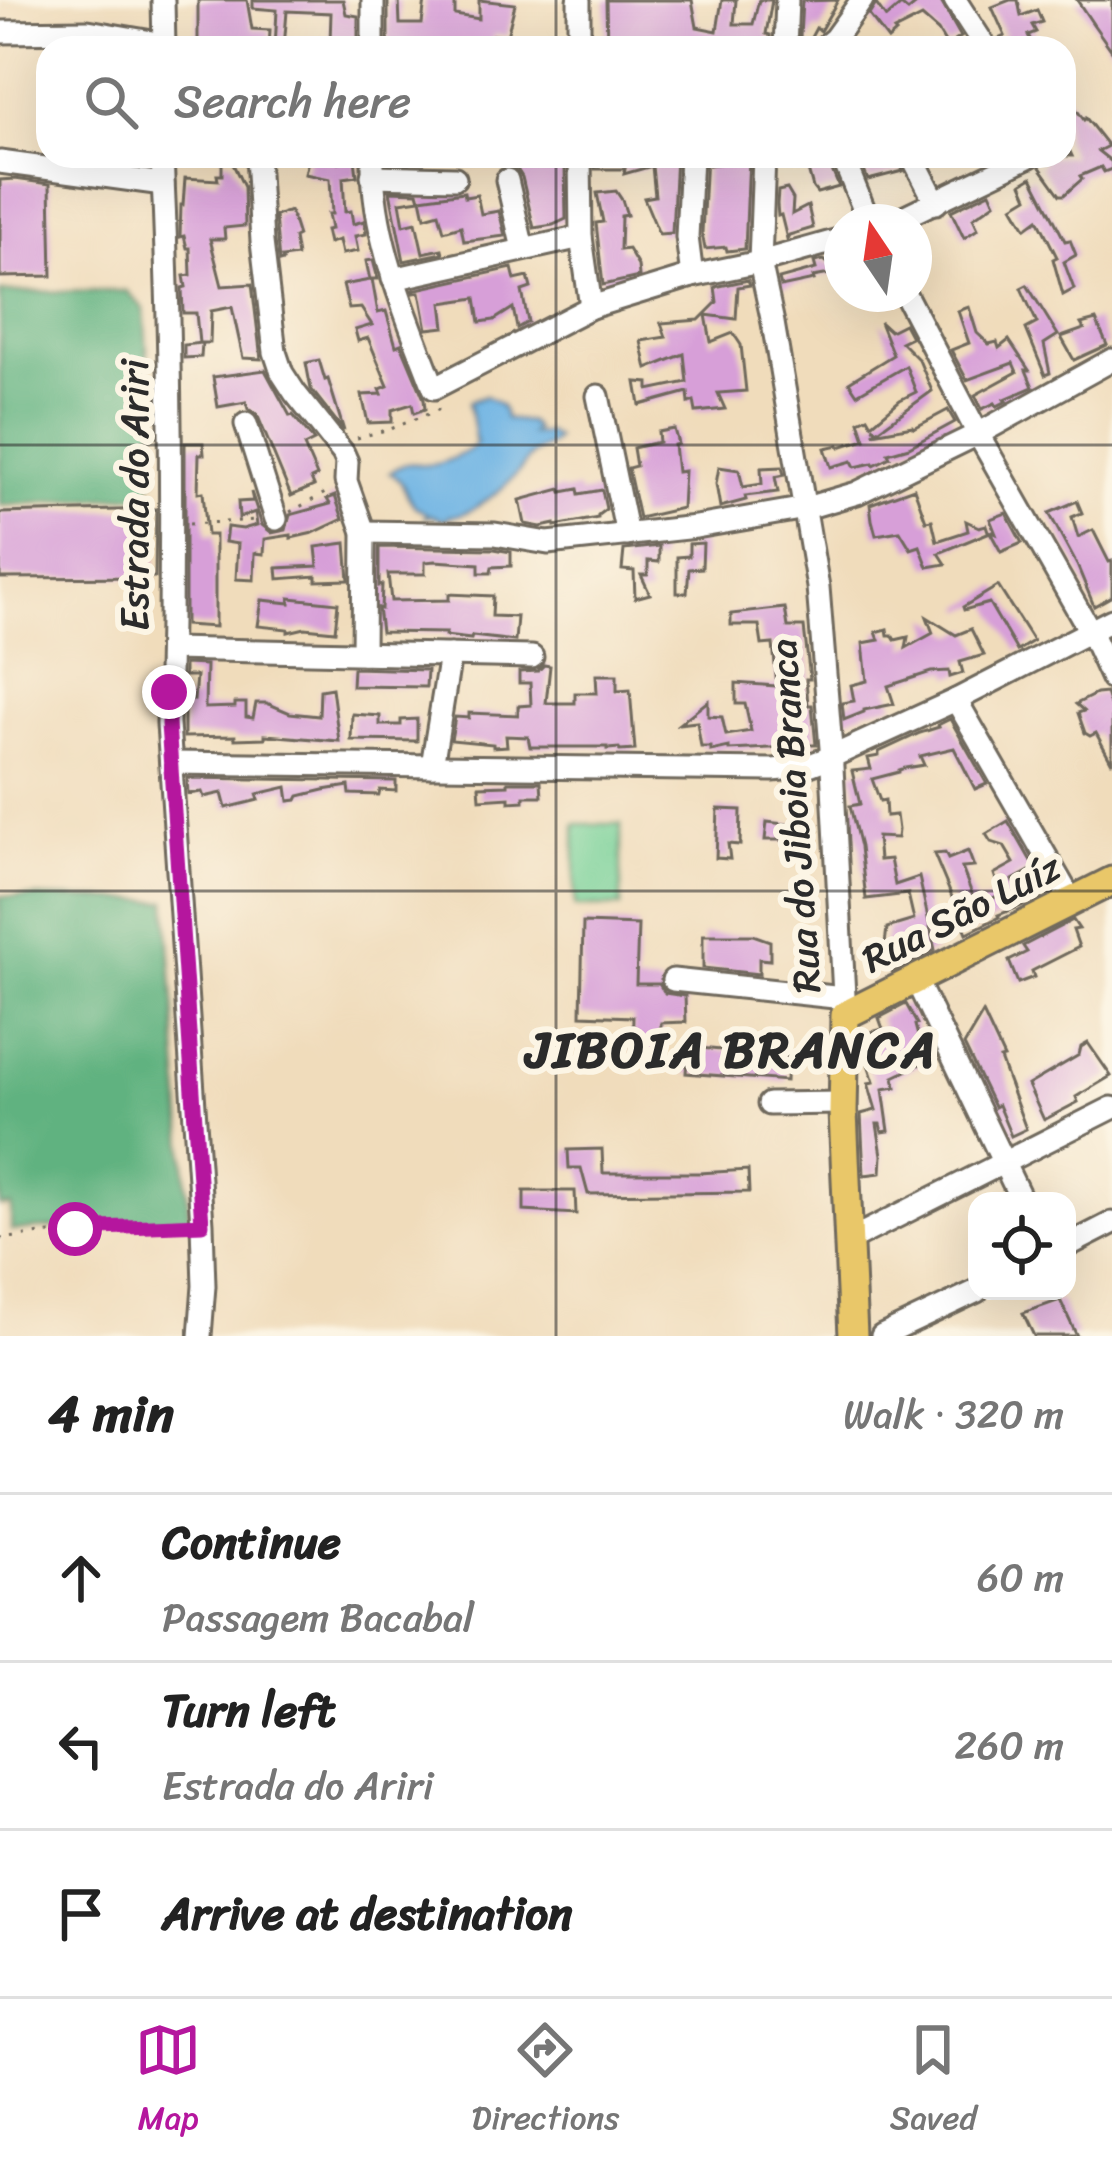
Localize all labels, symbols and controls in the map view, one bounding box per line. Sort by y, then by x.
search box [36,36,1076,168]
text: Search here [174,62,411,142]
icon: search [78,69,144,135]
north arrow [824,204,932,312]
street label: Estrada do Ariri [100,358,169,631]
street label: Rua do Jiboia Branca [748,636,841,995]
route end [142,665,196,719]
street label: Rua São Luíz [849,832,1074,992]
district label: JIBOIA BRANCA [523,1005,938,1095]
map controls [968,1192,1076,1300]
button: locate [968,1192,1076,1300]
route start [48,1202,102,1256]
text: 4 min [48,1369,174,1459]
text: Walk · 320 m [843,1380,1064,1449]
text: Continue [162,1503,341,1583]
text: 60 m [977,1543,1064,1612]
icon: ahead [48,1545,114,1611]
text: Passagem Bacabal [162,1583,474,1652]
text: Turn left [162,1671,335,1751]
text: 260 m [955,1711,1064,1780]
icon: left [48,1713,114,1779]
text: Estrada do Ariri [162,1751,434,1820]
text: Arrive at destination [162,1874,572,1954]
icon: arrive [48,1881,114,1947]
tab: Map [135,2017,201,2147]
tab: Directions [472,2017,619,2147]
tab: Saved [890,2017,977,2147]

